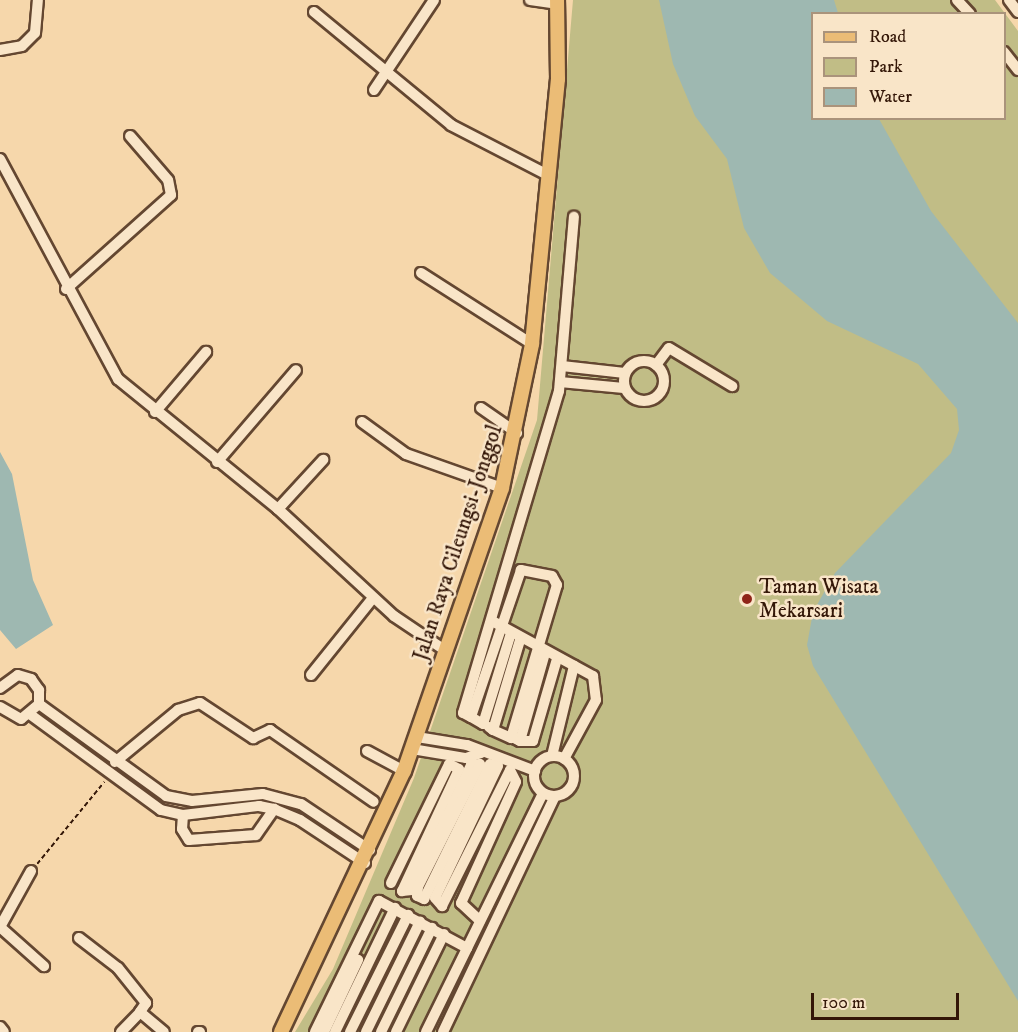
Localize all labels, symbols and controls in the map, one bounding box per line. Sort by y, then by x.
legend [811,12,1006,120]
text: Road [869,26,906,48]
text: Park [869,56,903,78]
text: Water [869,86,912,108]
street label: Jalan Raya Cileungsi-Jonggol [408,422,508,664]
place label: Taman Wisata Mekarsari [759,574,878,624]
marker: Taman Wisata Mekarsari [740,592,754,606]
scale bar [814,981,962,1019]
text: 100 m [822,992,865,1014]

